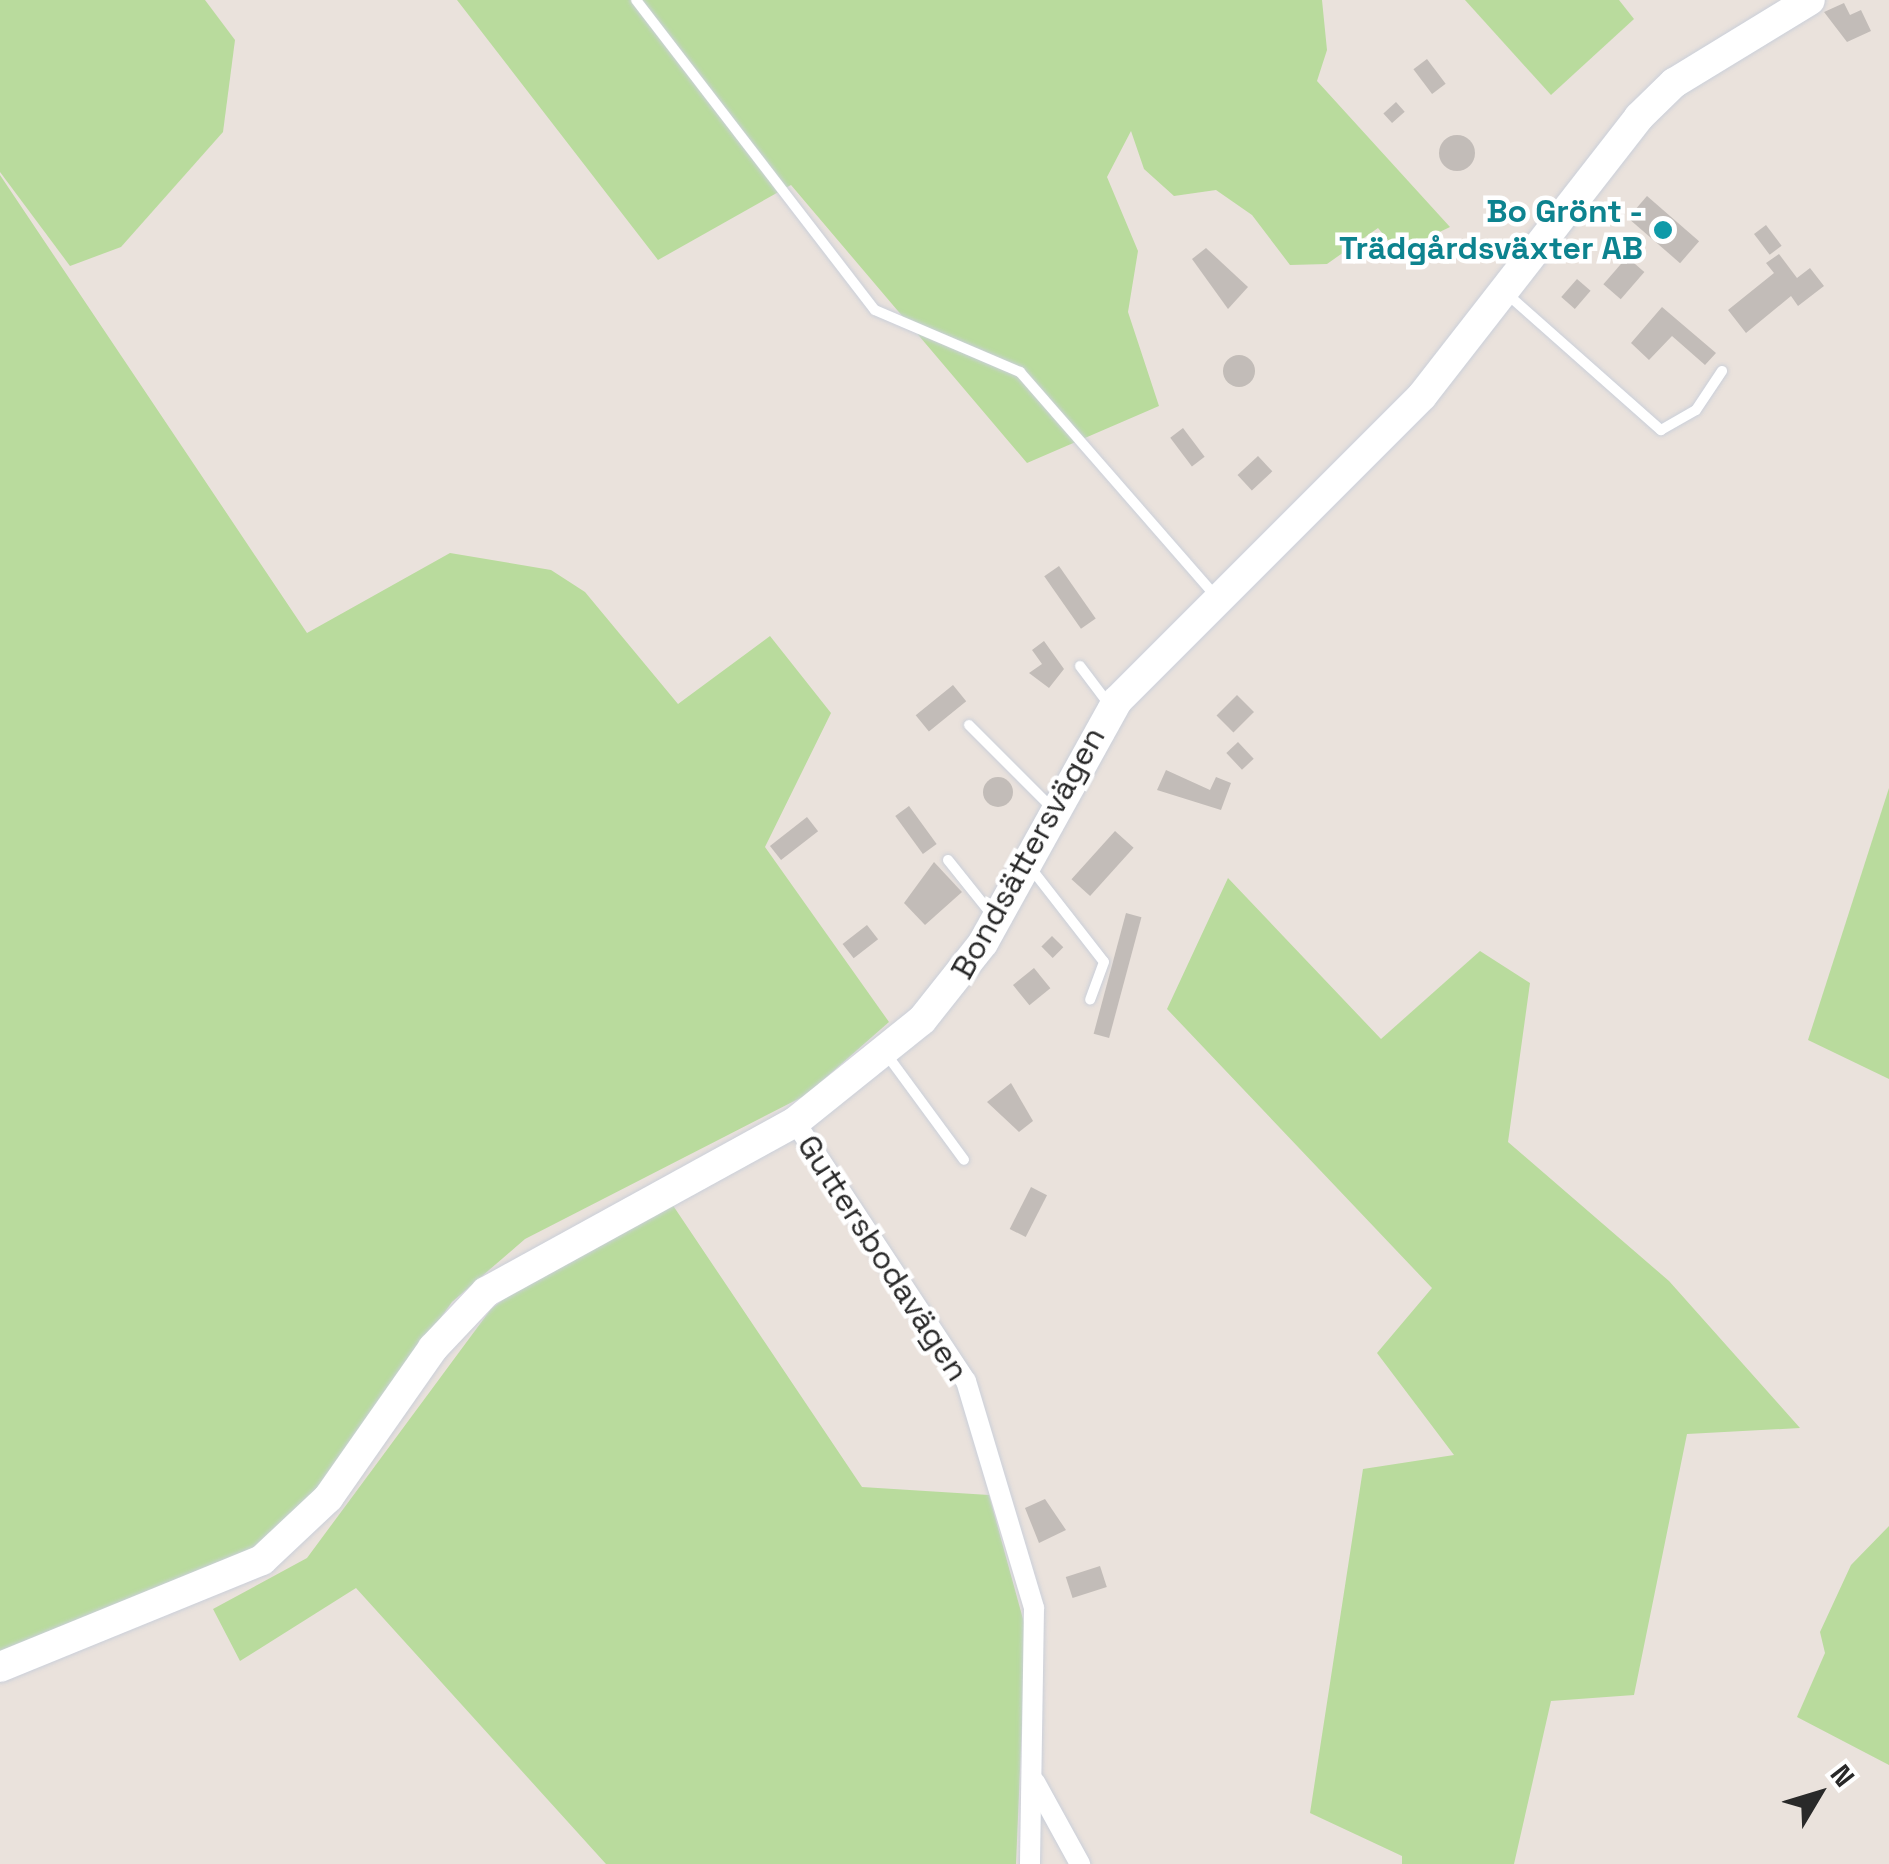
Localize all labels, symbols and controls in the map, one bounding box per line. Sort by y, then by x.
place label: Bo Grönt - Trädgårdsväxter AB [1339,193,1643,268]
marker: Bo Grönt - Trädgårdsväxter AB [1652,219,1674,241]
street label: Bondsättersvägen [943,720,1113,986]
street label: Guttersbodavägen [789,1128,977,1388]
north arrow [1769,1744,1869,1844]
text: N [1823,1757,1863,1794]

